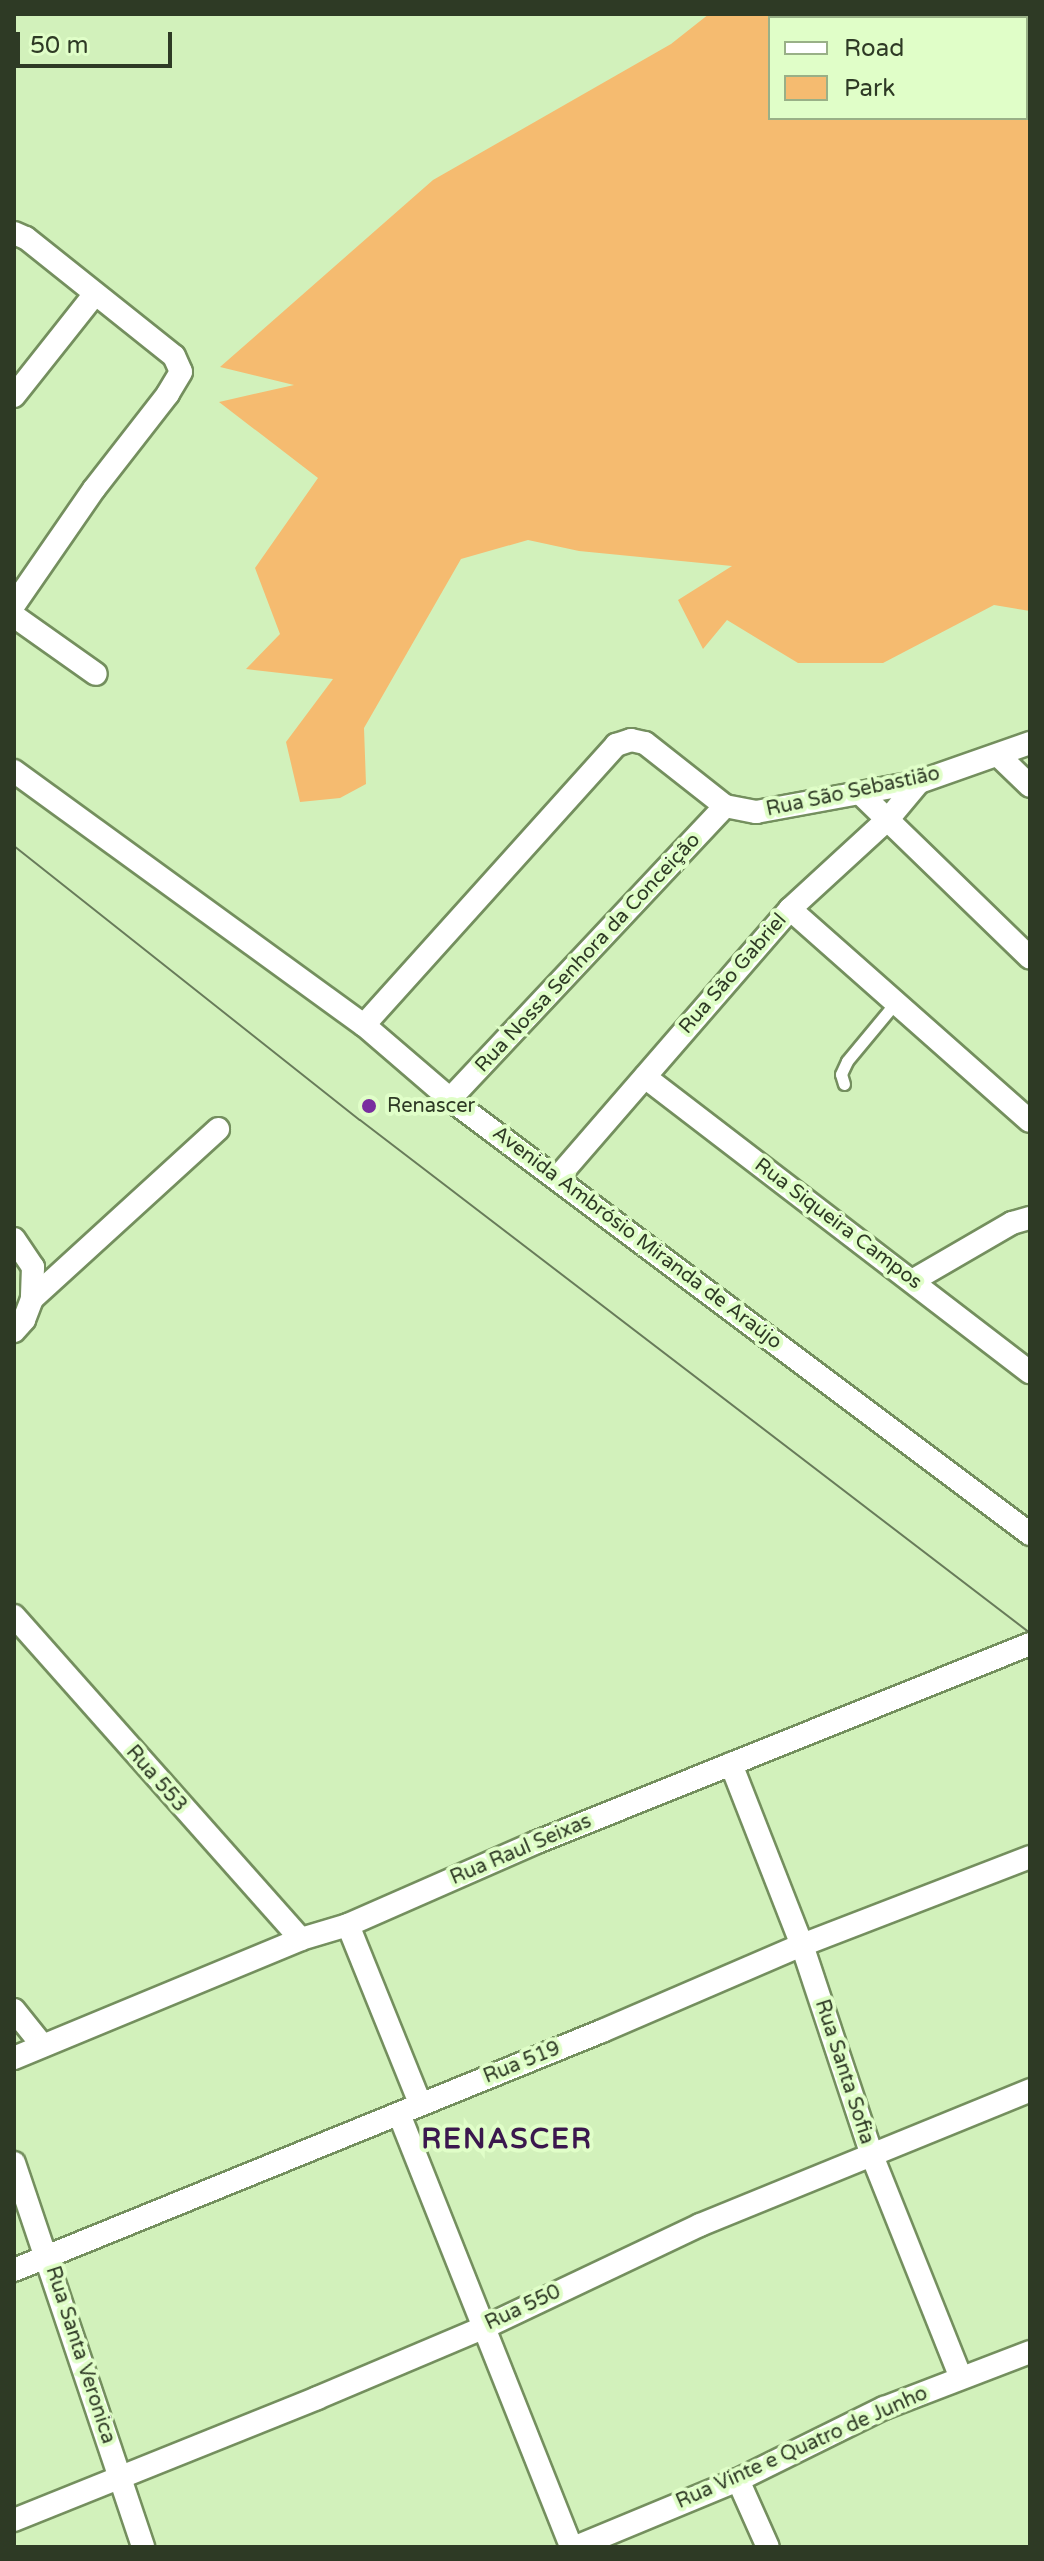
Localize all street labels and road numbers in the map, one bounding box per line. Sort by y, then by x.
street label: Rua São Sebastião [764,762,942,822]
street label: Rua Nossa Senhora da Conceição [471,828,705,1078]
street label: Rua São Gabriel [674,909,792,1039]
street label: Avenida Ambrósio Miranda de Araújo [488,1121,786,1355]
street label: Rua Siqueira Campos [750,1153,926,1295]
street label: Rua 553 [121,1741,191,1817]
street label: Rua Raul Seixas [447,1809,595,1891]
street label: Rua Santa Sofia [809,1997,879,2147]
street label: Rua 519 [480,2037,564,2089]
street label: Rua Santa Veronica [40,2263,120,2447]
street label: Rua 550 [481,2280,565,2336]
street label: Rua Vinte e Quatro de Junho [673,2382,931,2514]

